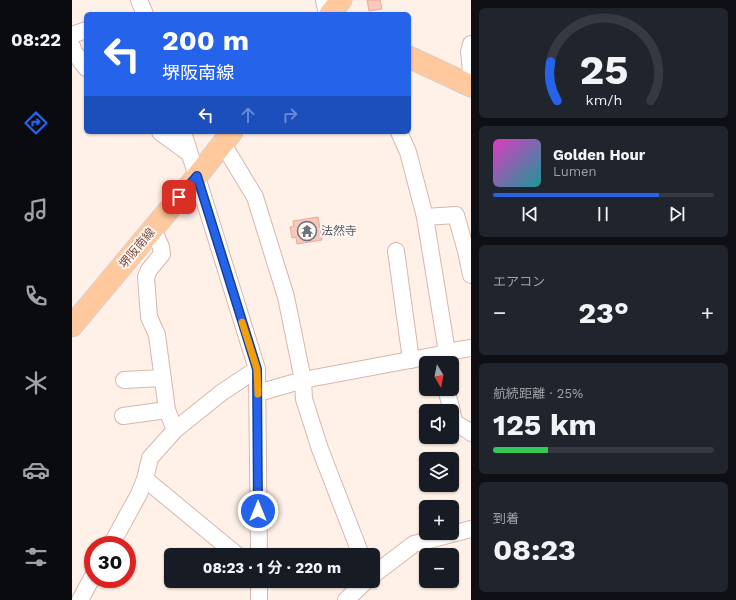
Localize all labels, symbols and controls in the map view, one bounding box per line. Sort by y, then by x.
text: 200 m [162,24,249,57]
icon: left [96,28,148,80]
text: 08:22 [11,29,61,50]
text: 25 [579,45,628,94]
text: 堺阪南線 [162,62,234,83]
text: km/h [585,92,622,108]
icon: left [195,104,217,126]
icon: ahead [237,104,259,126]
icon: right [279,104,301,126]
icon: directions [22,109,50,137]
text: Golden Hour [553,146,645,164]
text: Lumen [553,164,597,179]
pin [162,180,196,214]
icon: arrive [168,186,190,208]
icon: music [22,196,50,224]
icon: previous [519,203,541,225]
icon: pause [592,203,614,225]
icon: next [666,203,688,225]
temple icon: 法然寺 [296,220,318,242]
place label: 法然寺 [321,224,357,238]
street label: 堺阪南線 [116,225,158,271]
text: エアコン [493,274,545,289]
icon: phone [22,282,50,310]
text: 23° [578,295,629,330]
text: − [493,300,506,325]
text: + [701,300,714,325]
north arrow [419,356,459,396]
map controls [419,356,459,588]
icon: climate [22,369,50,397]
text: 航続距離 · 25% [493,386,583,401]
button: sound [419,404,459,444]
text: 125 km [493,407,597,442]
button: layers [419,452,459,492]
icon: car [22,456,50,484]
position arrow [237,490,279,532]
button: + [419,500,459,540]
text: 到着 [493,511,519,526]
text: 08:23 [493,532,576,567]
speed limit sign: 30 [84,536,136,588]
icon: filters [22,543,50,571]
button: − [419,548,459,588]
text: 08:23 · 1 分 · 220 m [203,559,341,577]

